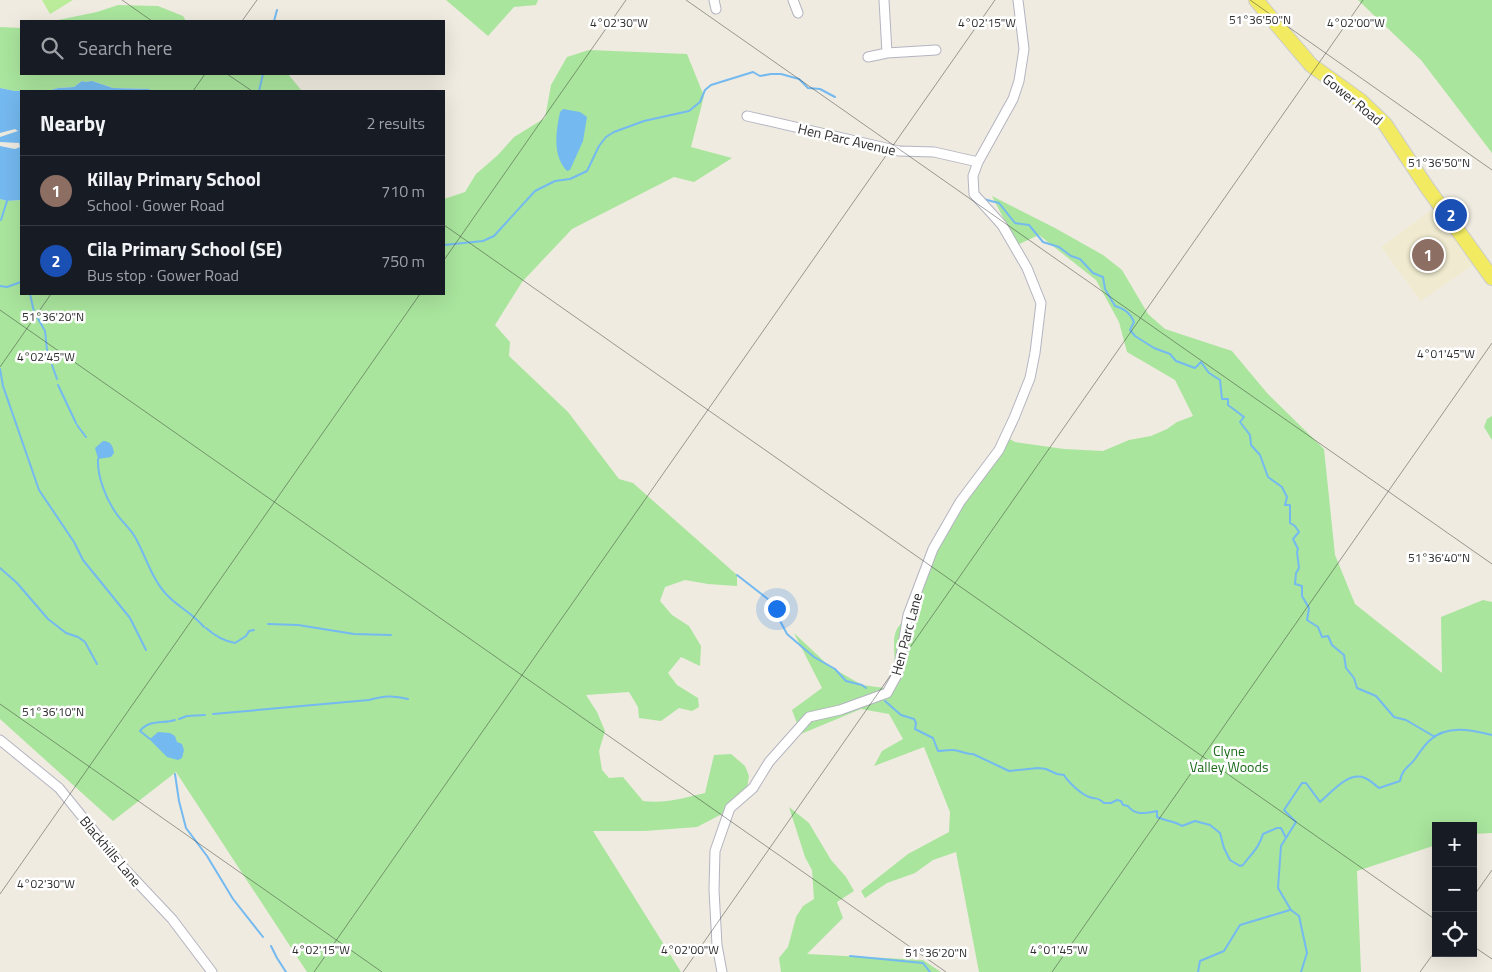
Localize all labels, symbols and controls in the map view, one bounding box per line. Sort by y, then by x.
text: 51°36'50"N [1229,10,1291,29]
text: 4°02'30"W [590,13,648,32]
text: 4°02'15"W [958,13,1016,32]
text: 4°02'00"W [1327,13,1385,32]
search box [20,20,445,75]
text: Search here [78,33,172,62]
icon: search [38,34,66,62]
street label: Gower Road [1318,68,1388,130]
text: Nearby [40,107,105,139]
text: 2 results [366,111,425,135]
street label: Hen Parc Avenue [796,118,898,160]
text: 51°36'50"N [1408,153,1470,172]
text: Killay Primary School [87,164,261,193]
text: 1 [52,179,60,203]
text: 710 m [381,179,425,203]
text: School · Gower Road [87,193,224,217]
pin: 2 [1435,196,1467,234]
text: Cila Primary School (SE) [87,234,282,263]
pin: 1 [1412,236,1444,274]
text: 2 [52,249,60,273]
text: 750 m [381,249,425,273]
text: Bus stop · Gower Road [87,263,239,287]
text: 51°36'20"N [22,307,84,326]
text: 4°01'45"W [1417,344,1475,363]
text: 4°02'45"W [17,347,75,366]
text: 51°36'40"N [1408,548,1470,567]
street label: Hen Parc Lane [885,590,927,678]
your location [764,596,790,622]
text: 51°36'10"N [22,702,84,721]
park label: Clyne Valley Woods [1190,740,1268,777]
street label: Blackhills Lane [75,811,147,891]
map controls [1432,822,1477,957]
button: + [1432,822,1477,867]
button: − [1432,867,1477,912]
text: 4°02'30"W [17,874,75,893]
button: locate [1432,912,1477,957]
text: 4°02'15"W [292,940,350,959]
text: 4°02'00"W [661,940,719,959]
text: 4°01'45"W [1030,940,1088,959]
text: 51°36'20"N [905,943,967,962]

